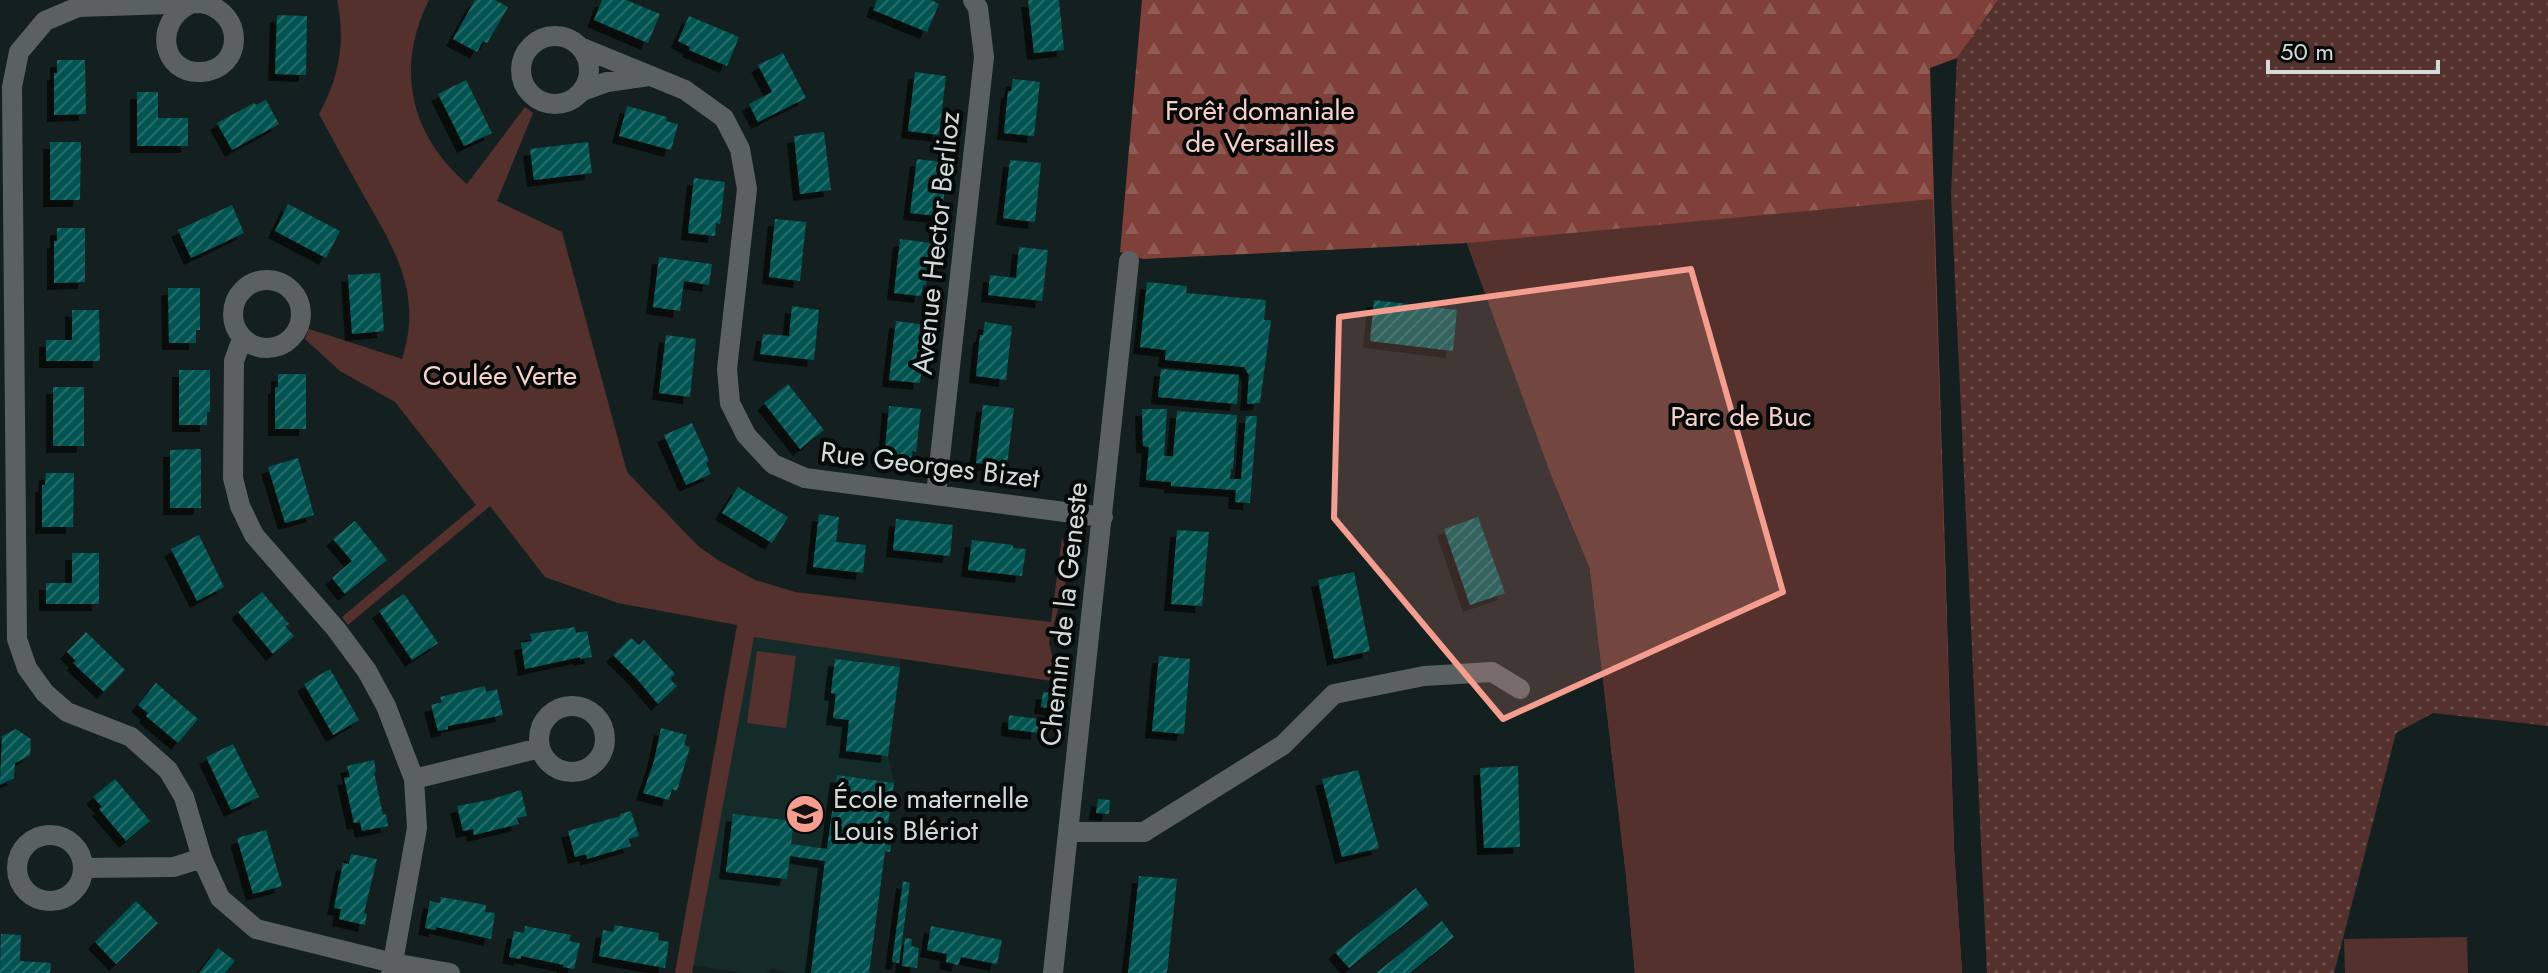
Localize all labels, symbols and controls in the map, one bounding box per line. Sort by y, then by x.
scale bar [2268,24,2438,74]
text: 50 m [2280,34,2334,69]
park label: Forêt domaniale de Versailles [1165,90,1355,163]
street label: Avenue Hector Berlioz [902,109,970,377]
park label: Coulée Verte [423,355,577,396]
park label: Parc de Buc [1670,396,1812,437]
street label: Rue Georges Bizet [818,431,1042,499]
street label: Chemin de la Geneste [1030,480,1098,748]
place label: École maternelle Louis Blériot [833,778,1029,851]
school or university icon: École maternelle Louis Blériot [784,793,826,835]

